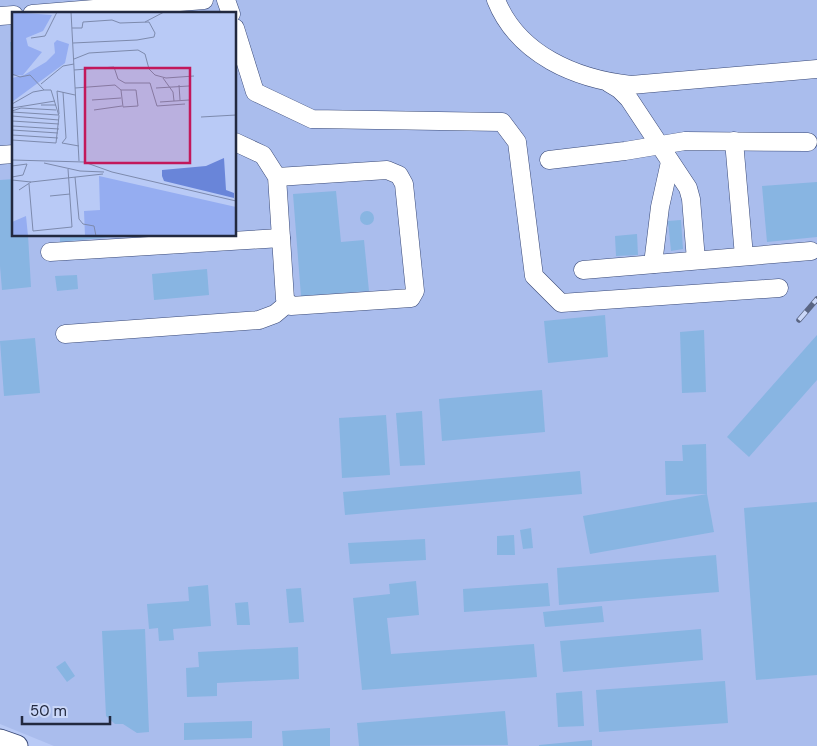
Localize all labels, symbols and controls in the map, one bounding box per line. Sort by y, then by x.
inset map [12,12,236,236]
scale bar [22,694,110,726]
text: 50 m [30,701,67,721]

